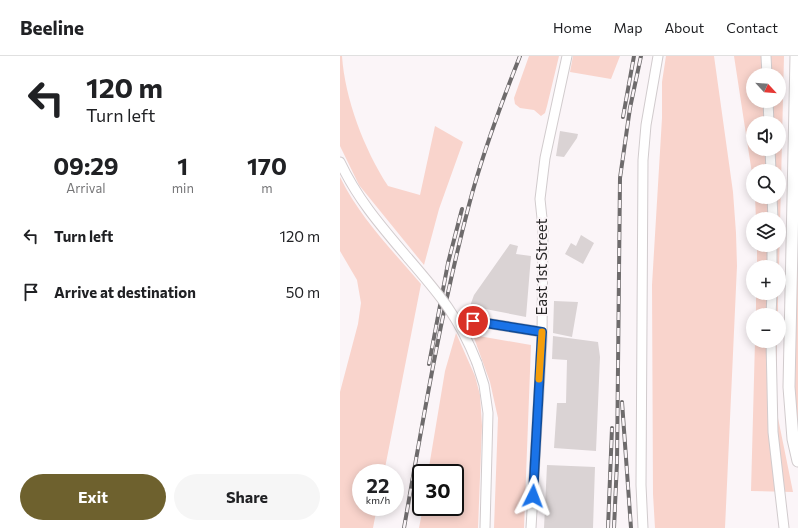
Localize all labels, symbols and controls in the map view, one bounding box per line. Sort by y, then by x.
text: Beeline [20,16,84,39]
text: Home [553,19,592,36]
text: Map [614,19,642,36]
text: About [664,19,704,36]
text: Contact [726,19,778,36]
north arrow [746,68,786,108]
map controls [746,68,786,348]
text: 120 m [86,70,163,104]
icon: left [20,72,72,124]
text: Turn left [86,104,155,126]
button: sound [746,116,786,156]
text: 09:29 [53,151,119,180]
text: 1 [177,151,188,180]
text: 170 [247,151,287,180]
button: search [746,164,786,204]
text: Arrival [66,180,106,196]
text: min [172,180,194,196]
text: m [261,180,273,196]
button: layers [746,212,786,252]
street label: East 1st Street [532,218,550,316]
icon: left [20,225,42,247]
text: Turn left [54,227,113,245]
text: 120 m [280,227,320,245]
button: + [746,260,786,300]
icon: arrive [20,281,42,303]
text: Arrive at destination [54,283,196,301]
text: 50 m [286,283,320,301]
pin [456,304,490,338]
button: − [746,308,786,348]
icon: arrive [462,310,484,332]
speed limit sign: 30 [412,464,464,516]
text: 22 [367,473,389,497]
button: Exit [20,474,166,520]
button: Share [174,474,320,520]
position arrow [512,475,554,517]
text: km/h [366,494,390,506]

